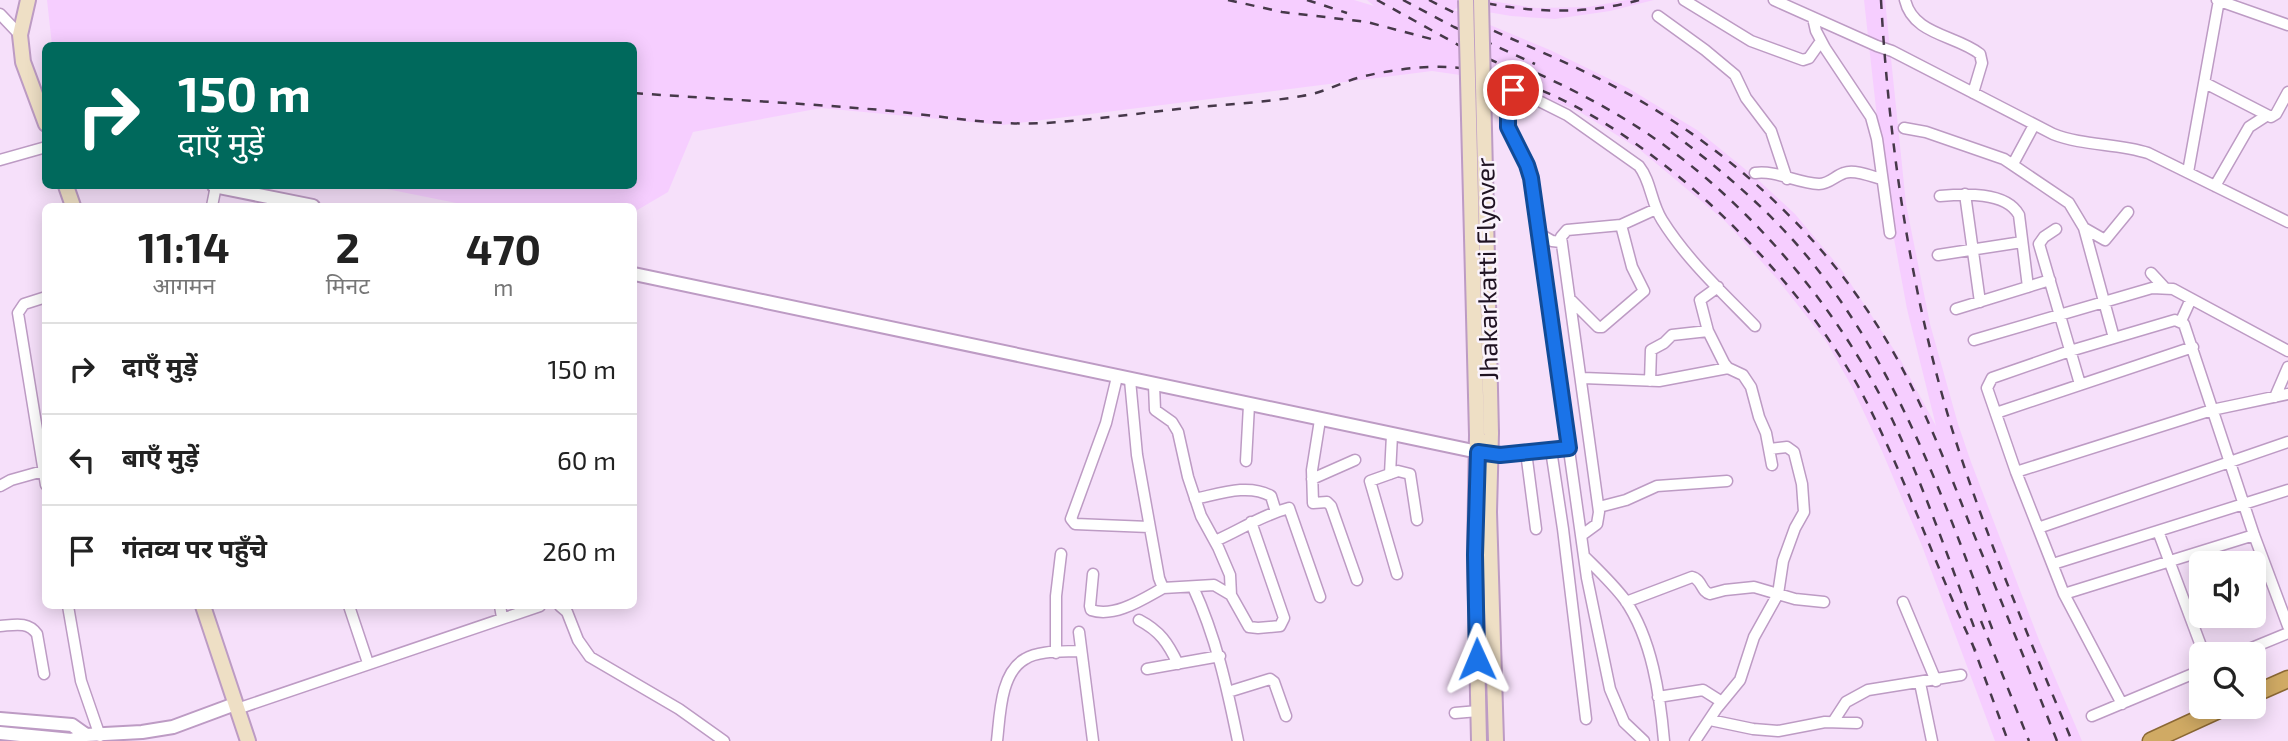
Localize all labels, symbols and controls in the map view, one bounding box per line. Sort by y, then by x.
pin [1483,60,1543,120]
text: 150 m [178,63,311,122]
icon: right [63,70,154,161]
icon: arrive [1494,71,1532,109]
text: दाएँ मुड़ें [178,123,264,161]
street label: Jhakarkatti Flyover [1468,157,1503,381]
text: 11:14 [138,221,230,271]
text: 2 [336,221,360,271]
text: 470 [466,223,541,273]
text: आगमन [152,271,215,299]
text: मिनट [326,271,370,299]
text: m [493,273,513,301]
icon: right [63,350,101,388]
text: दाएँ मुड़ें [122,350,197,381]
text: 150 m [547,353,616,384]
icon: left [63,441,101,479]
text: बाएँ मुड़ें [122,441,199,472]
text: 60 m [557,444,616,475]
icon: arrive [63,532,101,570]
text: गंतव्य पर पहुँचे [122,532,267,563]
text: 260 m [542,535,616,566]
map controls [2189,551,2266,719]
button: sound [2189,551,2266,628]
position arrow [1440,622,1514,696]
button: search [2189,642,2266,719]

